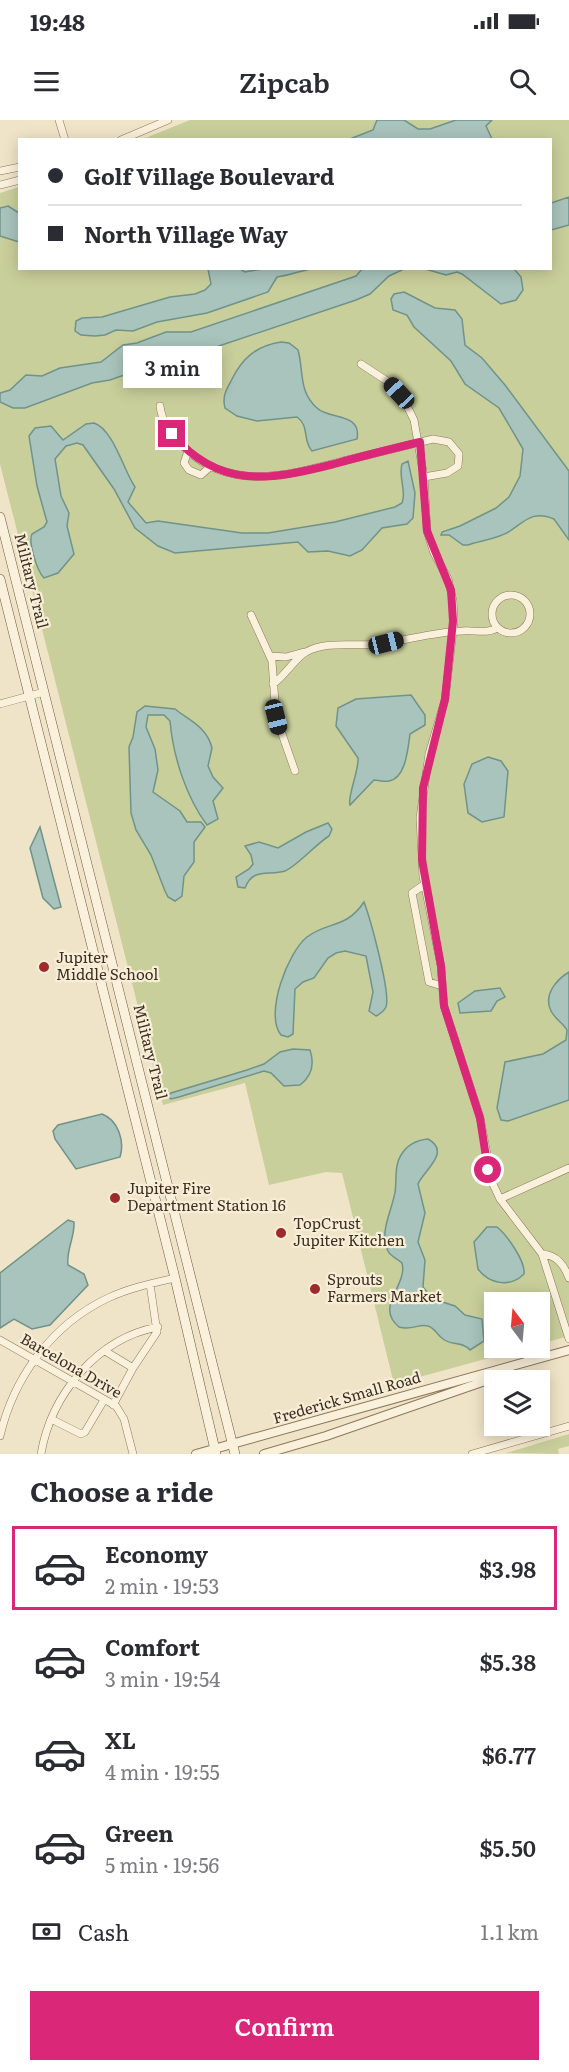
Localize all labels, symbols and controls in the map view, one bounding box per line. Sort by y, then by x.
text: 19:48 [30,5,85,38]
text: Zipcab [239,61,330,101]
icon: menu [30,65,63,98]
icon: search [506,65,539,98]
text: Golf Village Boulevard [84,159,334,192]
text: North Village Way [84,217,288,250]
callout: 3 min [122,347,222,389]
text: 3 min [145,352,200,382]
car [380,374,418,412]
route end [158,420,185,447]
street label: Military Trail [9,530,55,631]
car [366,630,406,656]
car [263,697,289,737]
place label: Jupiter Middle School [56,945,158,985]
marker: Jupiter Middle School [37,960,51,974]
street label: Military Trail [128,1001,174,1102]
route start [474,1156,501,1183]
place label: Jupiter Fire Department Station 16 [127,1176,286,1216]
marker: Jupiter Fire Department Station 16 [108,1191,122,1205]
place label: TopCrust Jupiter Kitchen [293,1211,405,1251]
marker: TopCrust Jupiter Kitchen [274,1226,288,1240]
place label: Sprouts Farmers Market [327,1267,442,1307]
marker: Sprouts Farmers Market [308,1282,322,1296]
north arrow [484,1292,550,1358]
map controls [484,1292,550,1436]
street label: Barcelona Drive [17,1326,127,1403]
street label: Frederick Small Road [270,1364,423,1429]
button: layers [484,1370,550,1436]
text: Choose a ride [30,1470,213,1510]
text: Economy [105,1537,208,1570]
icon: car [33,1541,87,1595]
text: $3.98 [479,1552,536,1585]
text: 2 min · 19:53 [105,1570,219,1600]
text: Comfort [105,1630,200,1663]
icon: car [33,1634,87,1688]
text: $5.38 [480,1645,536,1678]
text: 3 min · 19:54 [105,1663,220,1693]
text: XL [105,1723,136,1756]
icon: car [33,1727,87,1781]
text: $6.77 [482,1738,536,1771]
text: 4 min · 19:55 [105,1756,220,1786]
text: Green [105,1816,174,1849]
icon: car [33,1820,87,1874]
text: $5.50 [479,1831,536,1864]
text: 5 min · 19:56 [105,1849,219,1879]
icon: cash [30,1915,63,1948]
text: Cash [78,1915,129,1948]
text: 1.1 km [481,1916,539,1946]
button: Confirm [30,1991,539,2060]

